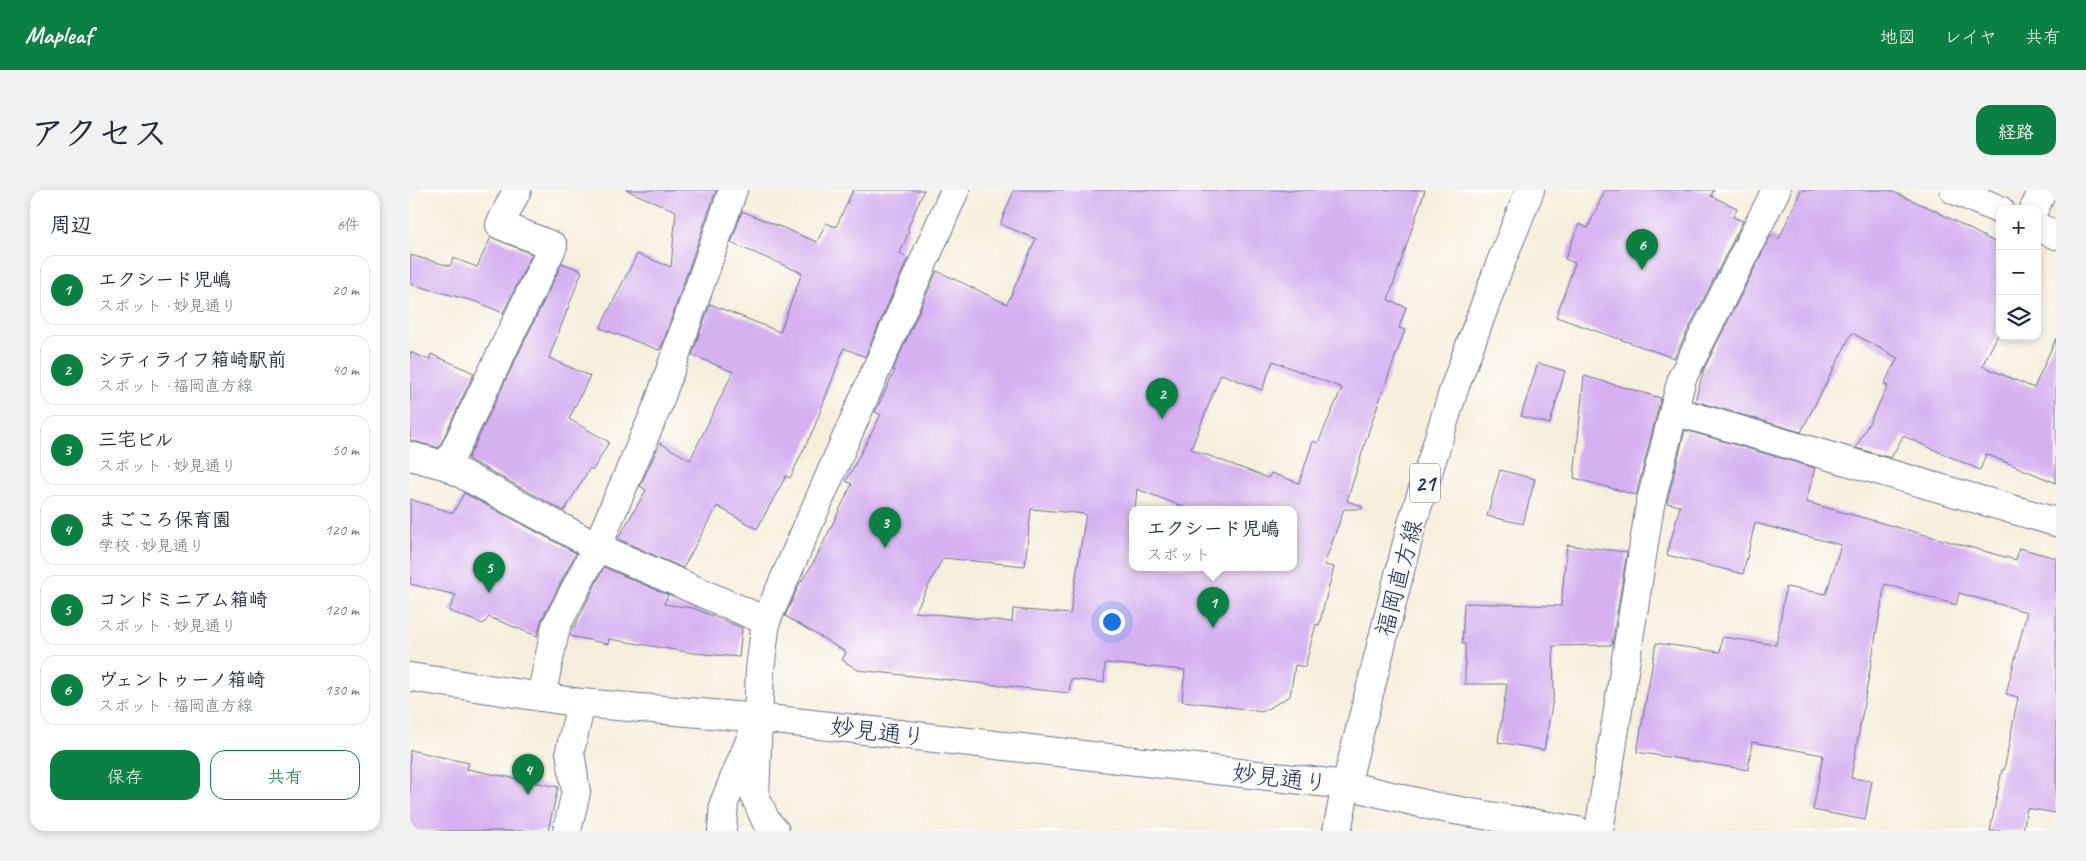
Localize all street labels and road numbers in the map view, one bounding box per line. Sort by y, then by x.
road number: 21 [1410,464,1440,502]
street label: 福岡直方線 [1369,516,1429,640]
street label: 妙見通り [829,711,927,753]
street label: 妙見通り [1231,757,1329,799]

